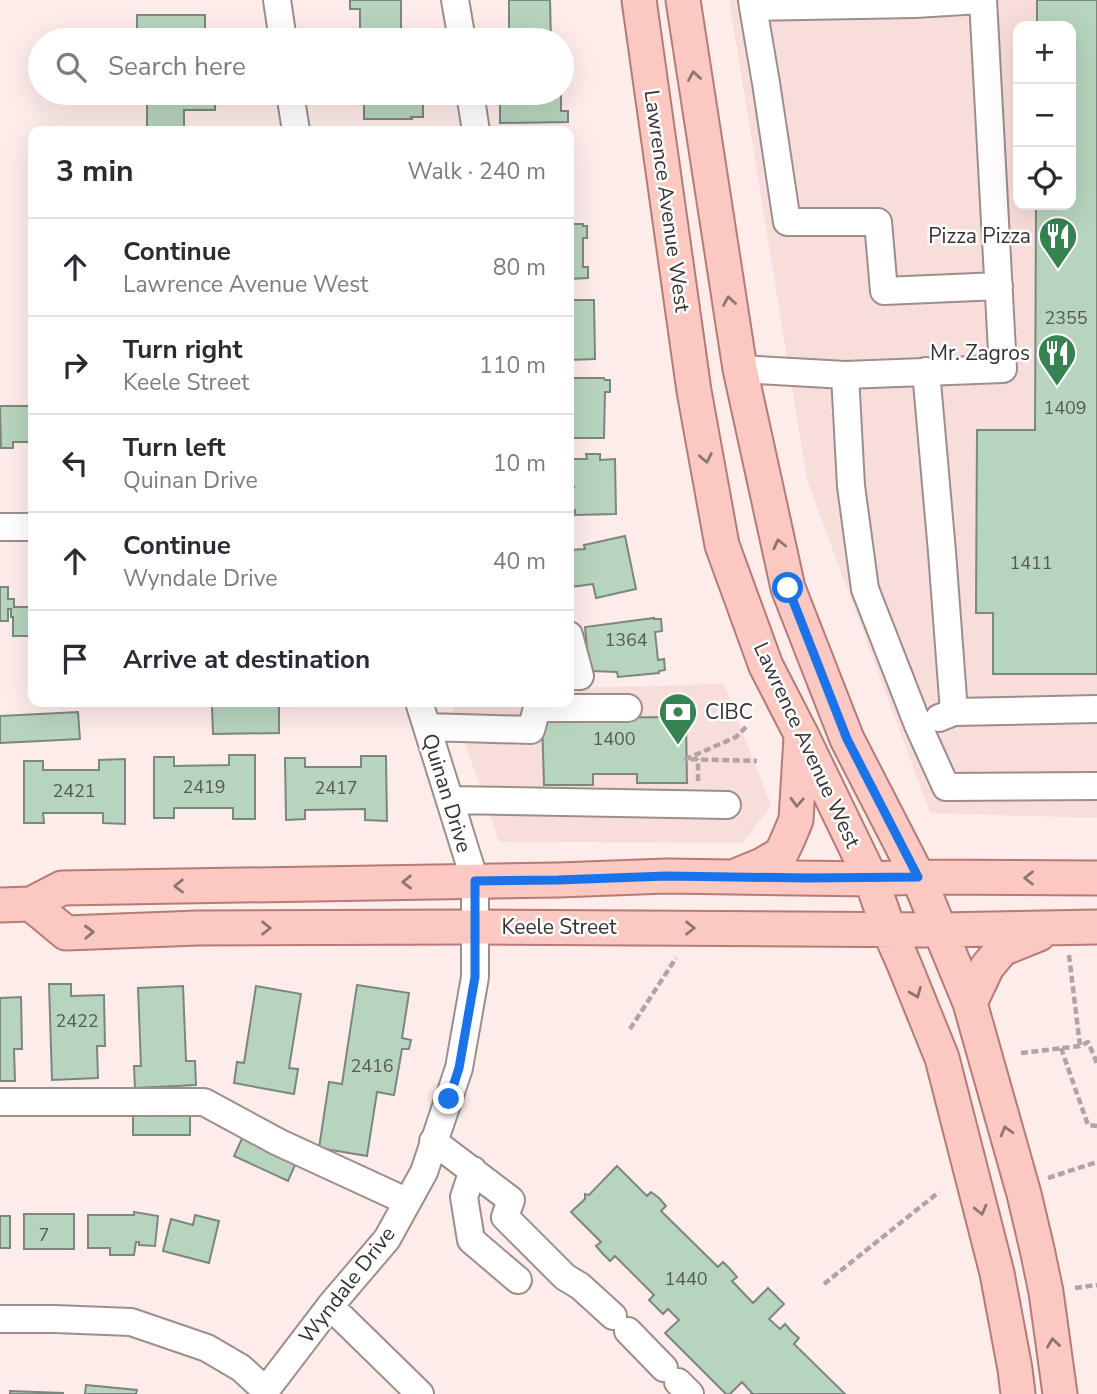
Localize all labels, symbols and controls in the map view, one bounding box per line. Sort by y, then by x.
map controls [1013,21,1076,210]
button: + [1013,21,1076,84]
search box [28,28,574,105]
icon: search [52,48,90,86]
text: Search here [108,49,246,84]
one-way arrow [687,71,702,82]
button: − [1013,84,1076,147]
street label: Lawrence Avenue West [638,88,697,314]
button: locate [1013,147,1076,210]
text: 3 min [56,151,134,192]
text: Walk · 240 m [407,156,546,187]
restaurant icon: Pizza Pizza [1037,215,1079,270]
place label: Pizza Pizza [928,222,1031,250]
text: Continue [123,234,231,269]
icon: ahead [56,248,94,286]
text: 80 m [493,252,546,283]
text: Lawrence Avenue West [123,269,368,300]
one-way arrow [722,295,737,307]
house number: 2355 [1044,306,1088,330]
text: Turn right [123,332,242,367]
restaurant icon: Mr. Zagros [1036,332,1078,387]
place label: Mr. Zagros [930,339,1030,367]
icon: right [56,346,94,384]
text: 110 m [479,350,546,381]
text: Keele Street [123,367,249,398]
house number: 1409 [1043,396,1087,420]
text: Turn left [123,430,226,465]
icon: left [56,444,94,482]
text: 10 m [493,448,546,479]
one-way arrow [698,452,713,464]
text: Quinan Drive [123,465,258,496]
text: Continue [123,528,231,563]
one-way arrow [772,538,787,550]
icon: ahead [56,542,94,580]
text: 40 m [493,546,546,577]
house number: 1411 [1009,551,1053,575]
text: Wyndale Drive [123,563,278,594]
route start [772,572,803,603]
house number: 1364 [604,628,648,652]
street label: Lawrence Avenue West [747,638,867,853]
icon: arrive [56,640,94,678]
text: Arrive at destination [123,642,370,677]
bank icon: CIBC [657,691,699,746]
place label: CIBC [705,698,753,726]
house number: 1400 [592,727,636,751]
street label: Quinan Drive [416,730,478,856]
house number: 2419 [182,775,226,799]
house number: 2417 [314,776,358,800]
house number: 2421 [52,779,96,803]
one-way arrow [790,796,805,807]
one-way arrow [1023,870,1034,886]
one-way arrow [401,874,412,890]
one-way arrow [174,878,184,894]
street label: Keele Street [501,913,617,941]
one-way arrow [261,920,272,936]
one-way arrow [686,920,696,936]
one-way arrow [83,925,94,940]
one-way arrow [907,986,921,998]
house number: 2422 [55,1009,99,1033]
house number: 2416 [350,1054,394,1078]
route end [433,1083,464,1114]
one-way arrow [1000,1125,1014,1137]
one-way arrow [973,1204,987,1216]
street label: Wyndale Drive [293,1221,401,1349]
house number: 7 [39,1223,49,1247]
house number: 1440 [664,1267,708,1291]
one-way arrow [1046,1337,1061,1349]

